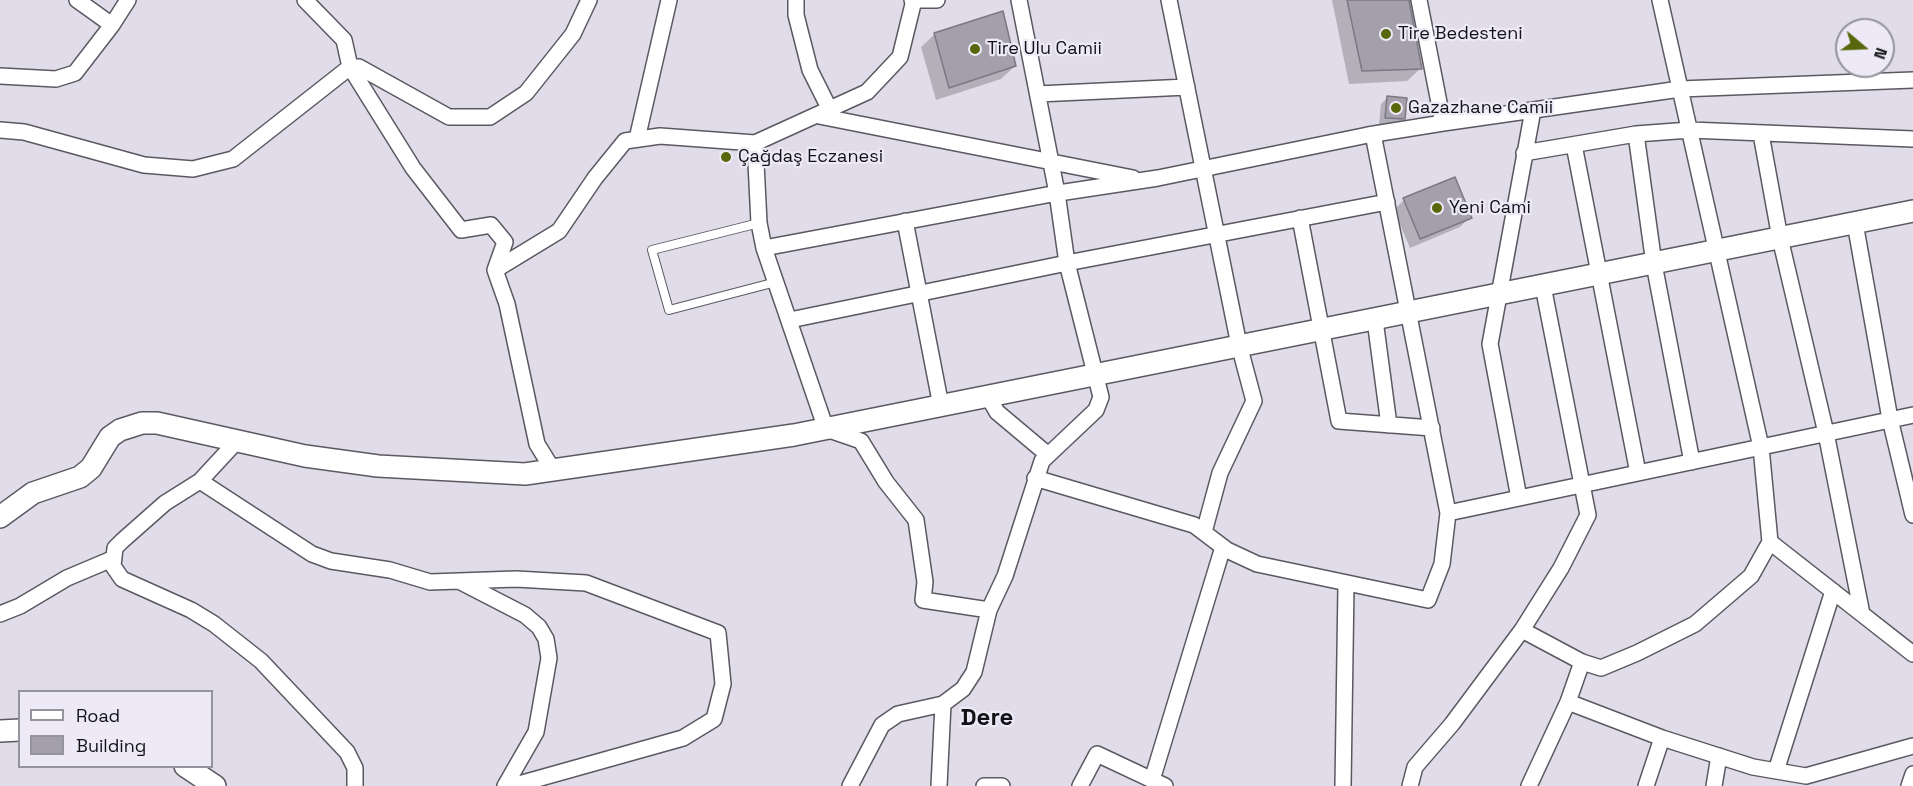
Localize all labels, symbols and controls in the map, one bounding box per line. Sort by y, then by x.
north arrow [1835,18,1895,78]
place label: Tire Bedesteni [1398,23,1523,45]
marker: Tire Bedesteni [1379,27,1393,41]
place label: Tire Ulu Camii [987,38,1102,60]
marker: Tire Ulu Camii [968,42,982,56]
text: N [1869,45,1892,62]
place label: Gazazhane Camii [1408,97,1553,119]
marker: Gazazhane Camii [1389,101,1403,115]
place label: Çağdaş Eczanesi [738,146,883,168]
marker: Çağdaş Eczanesi [719,150,733,164]
place label: Yeni Cami [1449,197,1531,219]
marker: Yeni Cami [1430,201,1444,215]
legend [18,690,213,768]
text: Road [76,704,120,727]
district label: Dere [961,704,1013,732]
text: Building [76,734,146,757]

